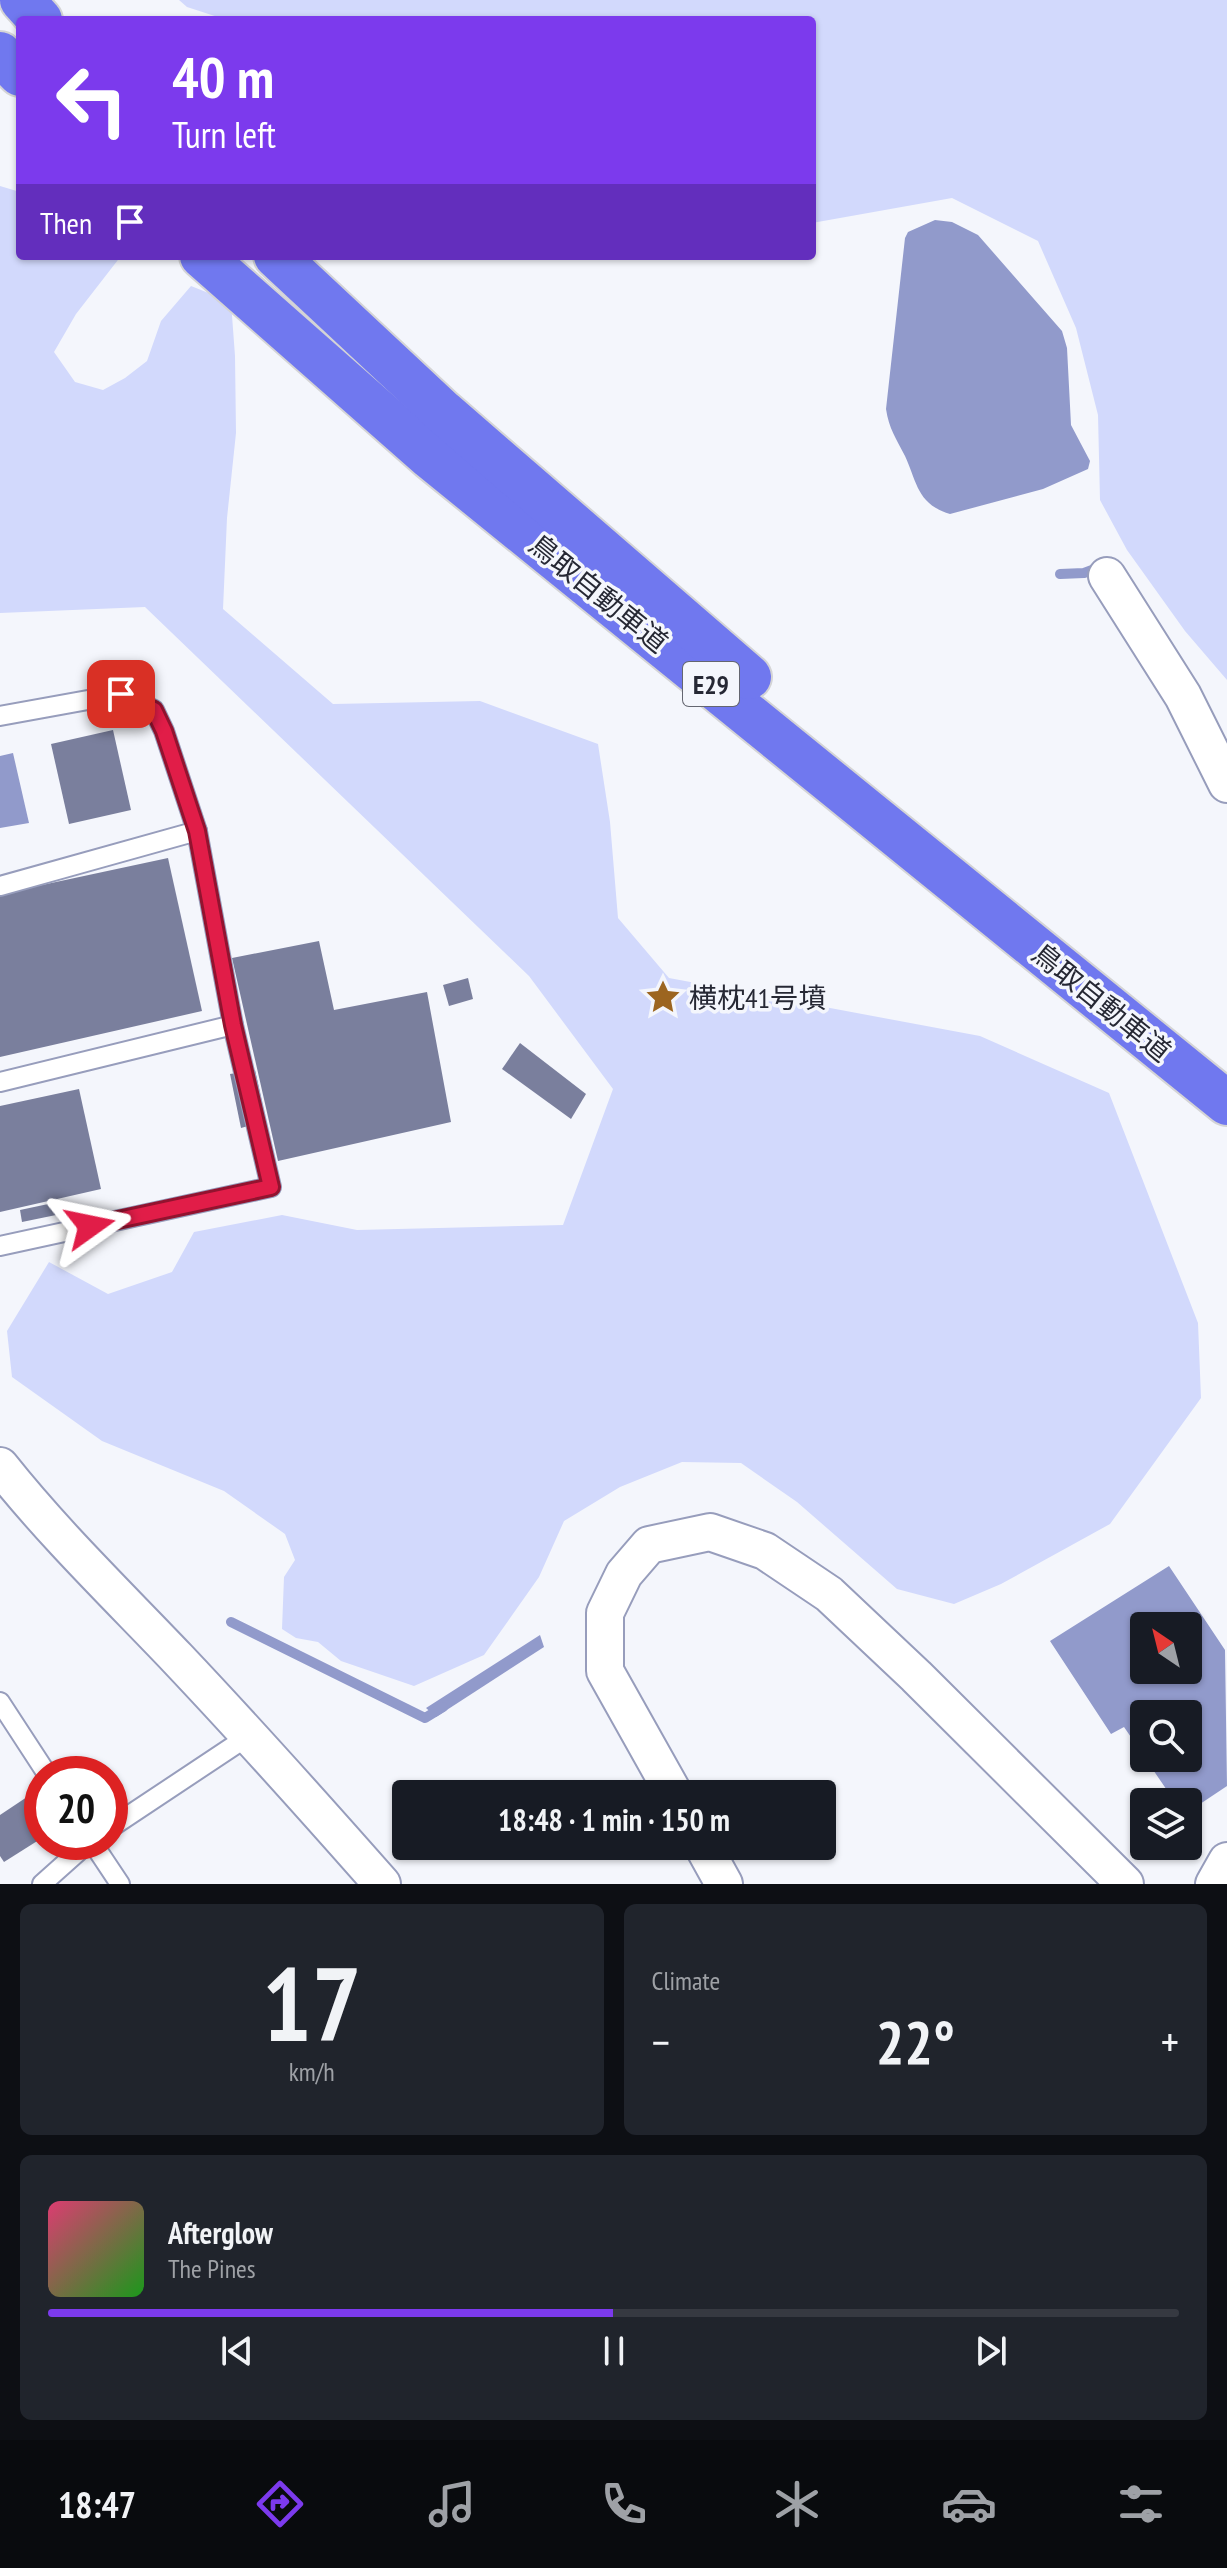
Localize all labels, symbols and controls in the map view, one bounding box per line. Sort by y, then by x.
text: 40 m [172,41,274,113]
icon: left [40,48,144,152]
text: Turn left [172,111,276,158]
icon: arrive [108,200,152,244]
text: Then [40,203,92,242]
street label: 鳥取自動車道 [522,526,676,660]
pin [87,660,155,728]
road number: E29 [683,662,739,706]
icon: arrive [99,672,143,716]
street label: 鳥取自動車道 [1025,935,1179,1069]
place icon: 横枕41号墳 [644,978,682,1016]
place label: 横枕41号墳 [689,979,826,1016]
position arrow [48,1184,132,1268]
north arrow [1130,1612,1202,1684]
map controls [1130,1612,1202,1860]
button: search [1130,1700,1202,1772]
speed limit sign: 20 [24,1756,128,1860]
button: layers [1130,1788,1202,1860]
text: 18:48 · 1 min · 150 m [498,1800,730,1839]
text: 17 [262,1935,361,2070]
text: Climate [652,1964,720,1997]
text: 22° [876,2003,955,2081]
text: − [652,2013,670,2070]
text: + [1161,2013,1179,2070]
text: km/h [289,2055,335,2088]
text: Afterglow [168,2213,273,2252]
text: The Pines [168,2252,256,2285]
icon: previous [215,2329,259,2373]
icon: pause [592,2329,636,2373]
icon: next [969,2329,1013,2373]
icon: directions [252,2476,308,2532]
icon: music [424,2476,480,2532]
icon: phone [596,2476,652,2532]
icon: climate [769,2476,825,2532]
icon: car [941,2476,997,2532]
icon: filters [1113,2476,1169,2532]
text: 18:47 [58,2481,136,2528]

